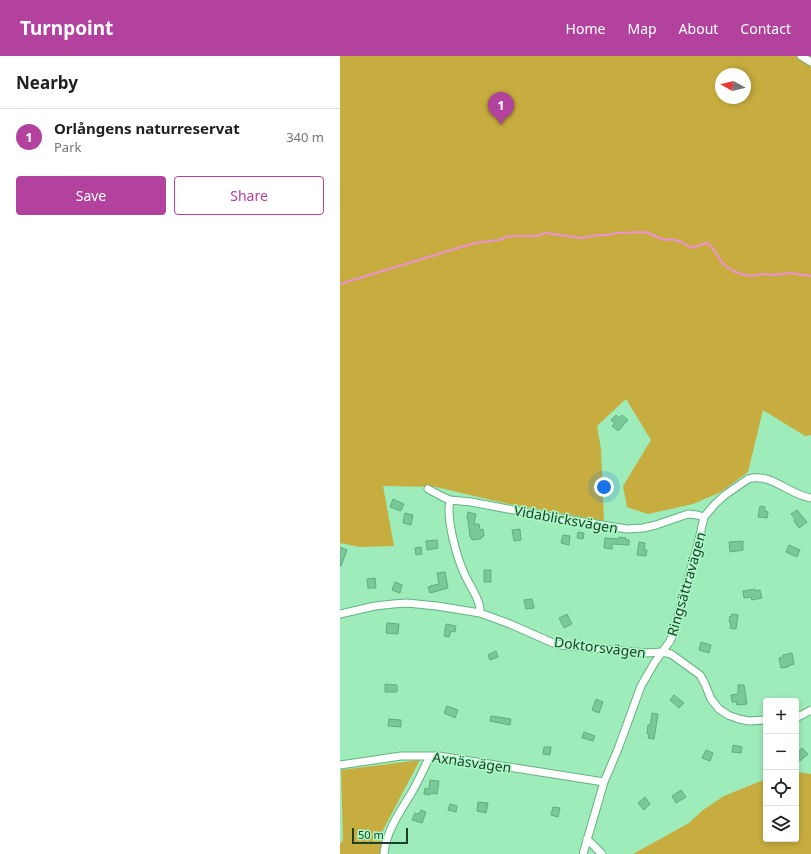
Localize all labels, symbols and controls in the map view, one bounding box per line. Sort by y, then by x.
text: Turnpoint [20,15,113,41]
text: Home [566,19,605,38]
text: Map [627,19,657,38]
text: About [679,19,718,38]
text: Contact [740,19,791,38]
north arrow [715,68,751,104]
text: Nearby [16,71,78,94]
pin: 1 [488,92,514,125]
text: Orlångens naturreservat [54,118,240,138]
text: 1 [25,128,33,146]
text: 340 m [286,128,324,146]
text: Park [54,138,81,156]
button: Save [16,176,166,215]
button: Share [174,176,324,215]
your location [594,477,614,497]
street label: Vidablicksvägen [512,500,620,538]
street label: Ringsättravägen [662,530,710,638]
street label: Doktorsvägen [553,632,647,662]
map controls [763,698,799,842]
button: + [763,698,799,734]
button: − [763,734,799,770]
street label: Axnäsvägen [431,747,513,777]
button: locate [763,770,799,806]
button: layers [763,806,799,842]
scale bar [352,826,408,845]
text: 50 m [358,827,384,842]

